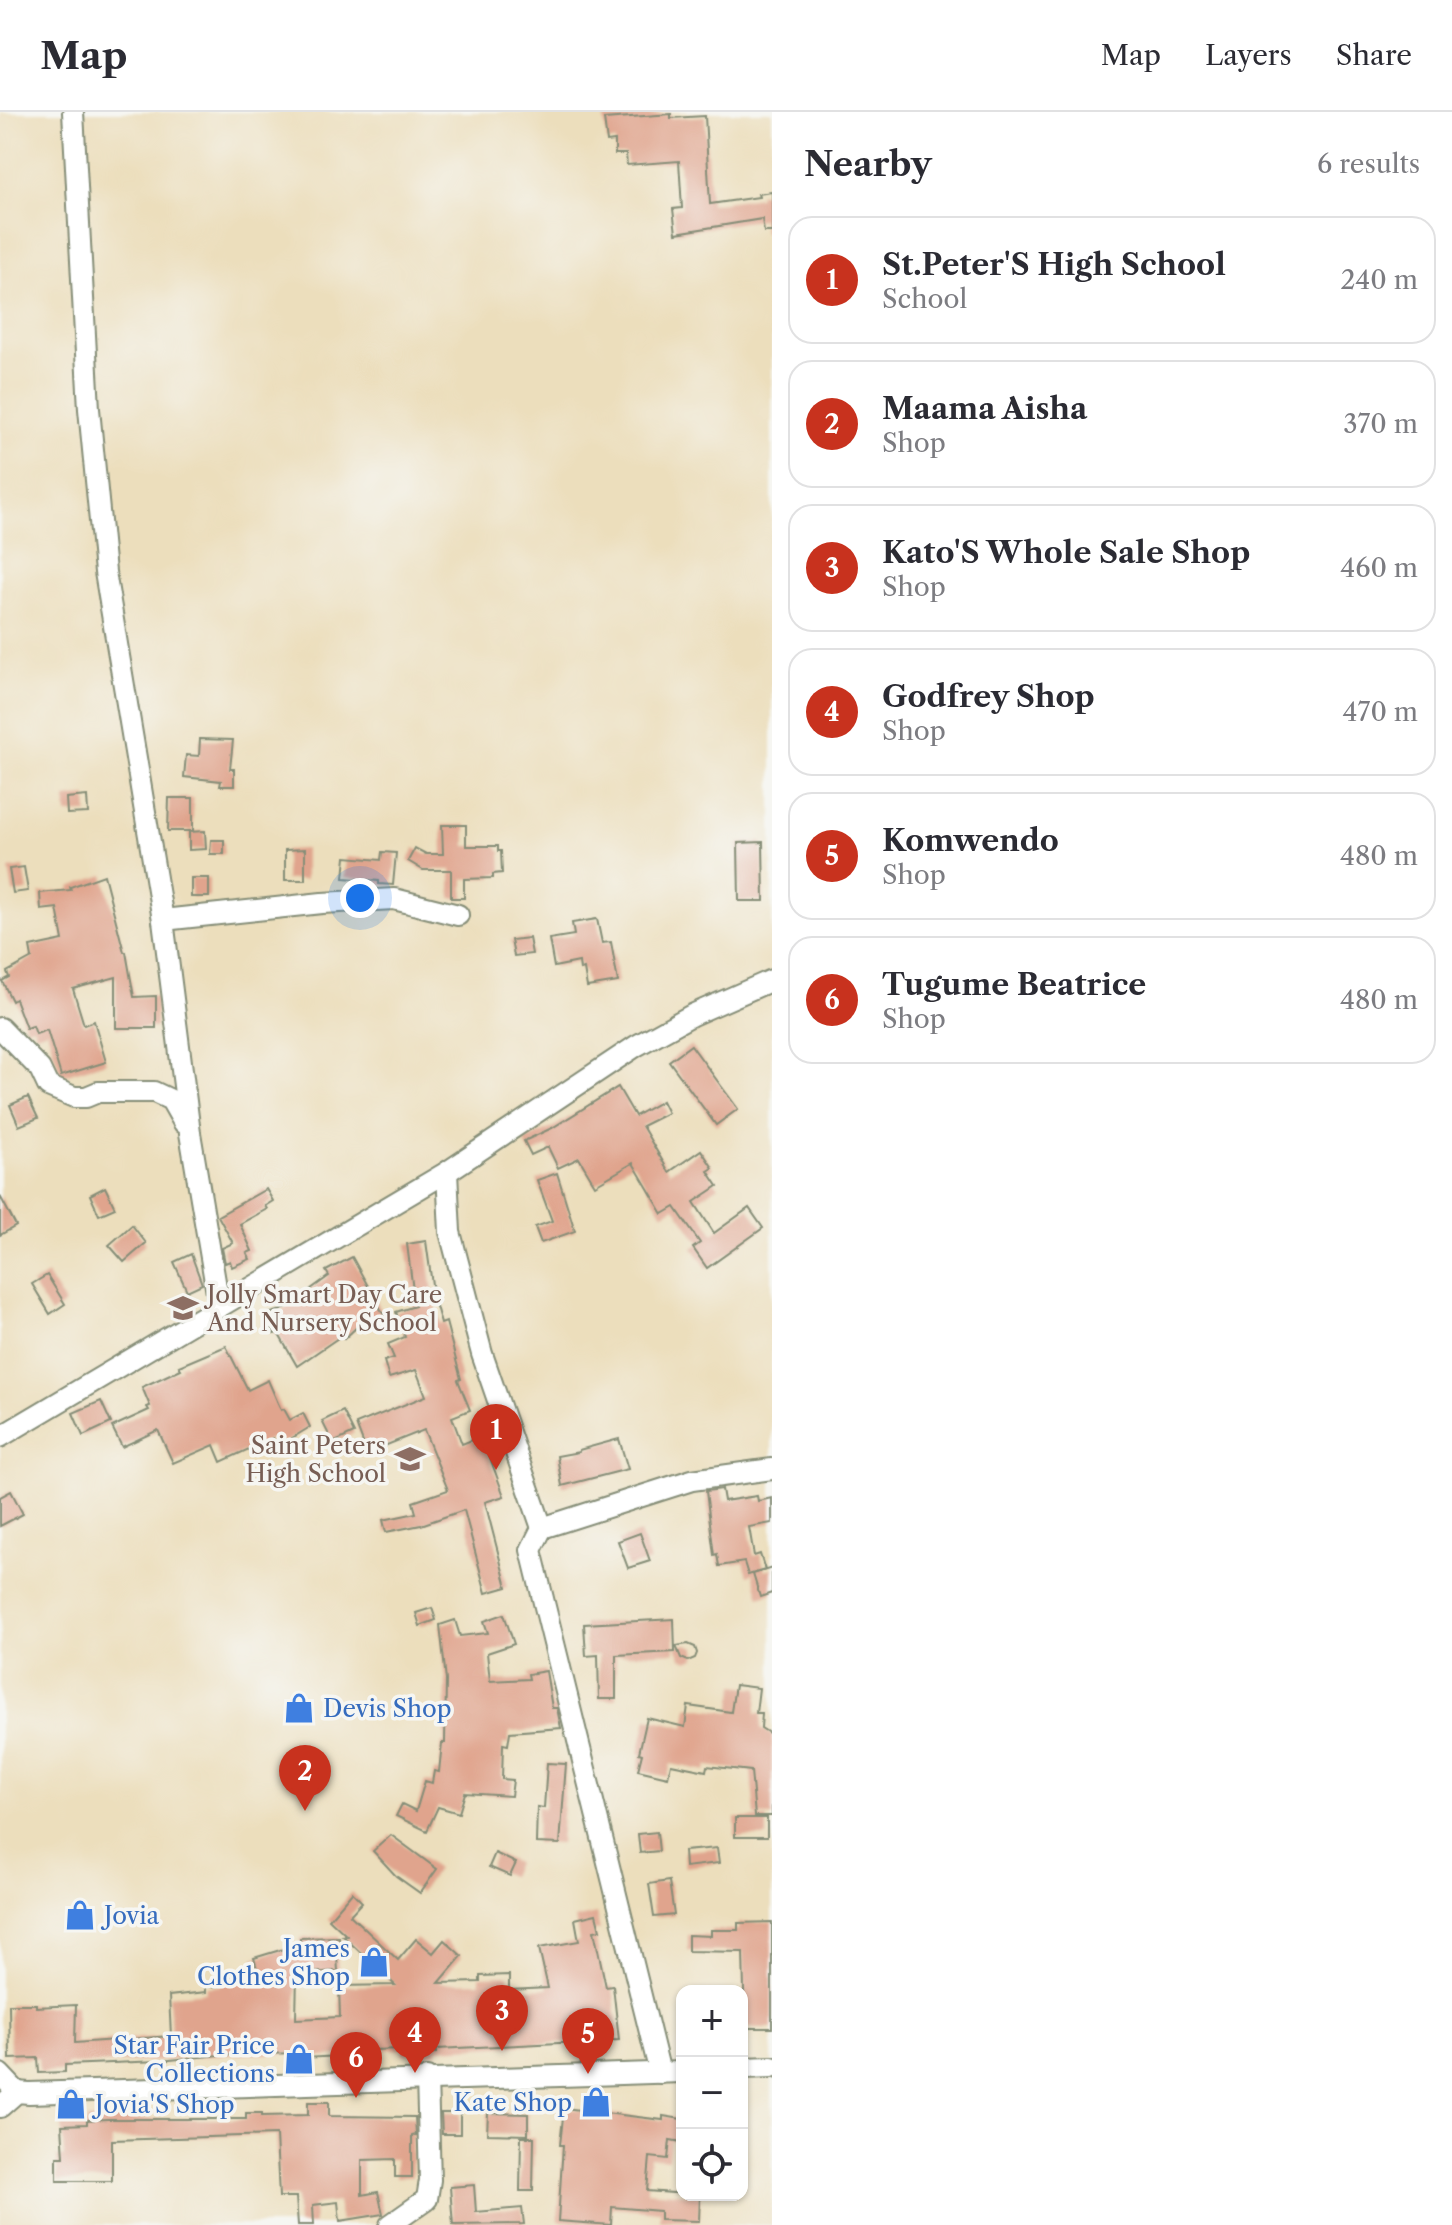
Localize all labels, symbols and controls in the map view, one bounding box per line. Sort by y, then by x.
text: Map [40,32,128,79]
text: Map [1101,38,1161,72]
text: Layers [1205,38,1292,72]
text: Share [1336,38,1412,72]
text: Nearby [804,143,932,185]
text: 6 results [1317,148,1420,180]
text: St.Peter'S High School [882,246,1226,283]
text: 1 [826,264,838,296]
text: 240 m [1340,264,1418,296]
text: School [882,283,967,315]
text: Maama Aisha [882,390,1087,427]
text: 2 [824,408,840,440]
text: 370 m [1343,408,1418,440]
text: Shop [882,427,946,459]
text: Kato'S Whole Sale Shop [882,534,1250,571]
text: 3 [825,552,839,584]
text: 460 m [1340,552,1418,584]
text: Shop [882,571,946,603]
text: Godfrey Shop [882,678,1095,715]
text: 4 [824,696,840,728]
text: 470 m [1343,696,1418,728]
text: Shop [882,715,946,747]
text: Komwendo [882,822,1059,859]
text: 5 [825,840,839,872]
text: 480 m [1340,840,1418,872]
text: Shop [882,859,946,891]
your location [340,878,380,918]
text: Tugume Beatrice [882,966,1146,1003]
text: 6 [824,984,840,1016]
text: 480 m [1340,984,1418,1016]
text: Shop [882,1003,946,1035]
place label: Jolly Smart Day Care And Nursery School [203,1280,442,1337]
school or university icon: Jolly Smart Day Care And Nursery School [166,1291,200,1325]
pin: 1 [470,1404,522,1470]
place label: Saint Peters High School [246,1431,386,1488]
school or university icon: Saint Peters High School [393,1442,427,1476]
shop icon: Devis Shop [282,1691,316,1725]
place label: Devis Shop [323,1694,452,1723]
pin: 2 [279,1745,331,1811]
shop icon: Jovia [63,1898,97,1932]
place label: Jovia [100,1901,159,1930]
place label: James Clothes Shop [197,1934,350,1991]
shop icon: James Clothes Shop [357,1945,391,1979]
pin: 3 [476,1985,528,2051]
map controls [676,1985,748,2201]
button: + [676,1985,748,2057]
pin: 4 [389,2007,441,2073]
pin: 5 [562,2008,614,2074]
place label: Star Fair Price Collections [113,2031,275,2088]
pin: 6 [330,2032,382,2098]
shop icon: Star Fair Price Collections [282,2042,316,2076]
button: − [676,2057,748,2129]
shop icon: Kate Shop [579,2085,613,2119]
shop icon: Jovia'S Shop [54,2087,88,2121]
place label: Kate Shop [453,2088,572,2117]
place label: Jovia'S Shop [91,2090,235,2119]
button: locate [676,2129,748,2201]

